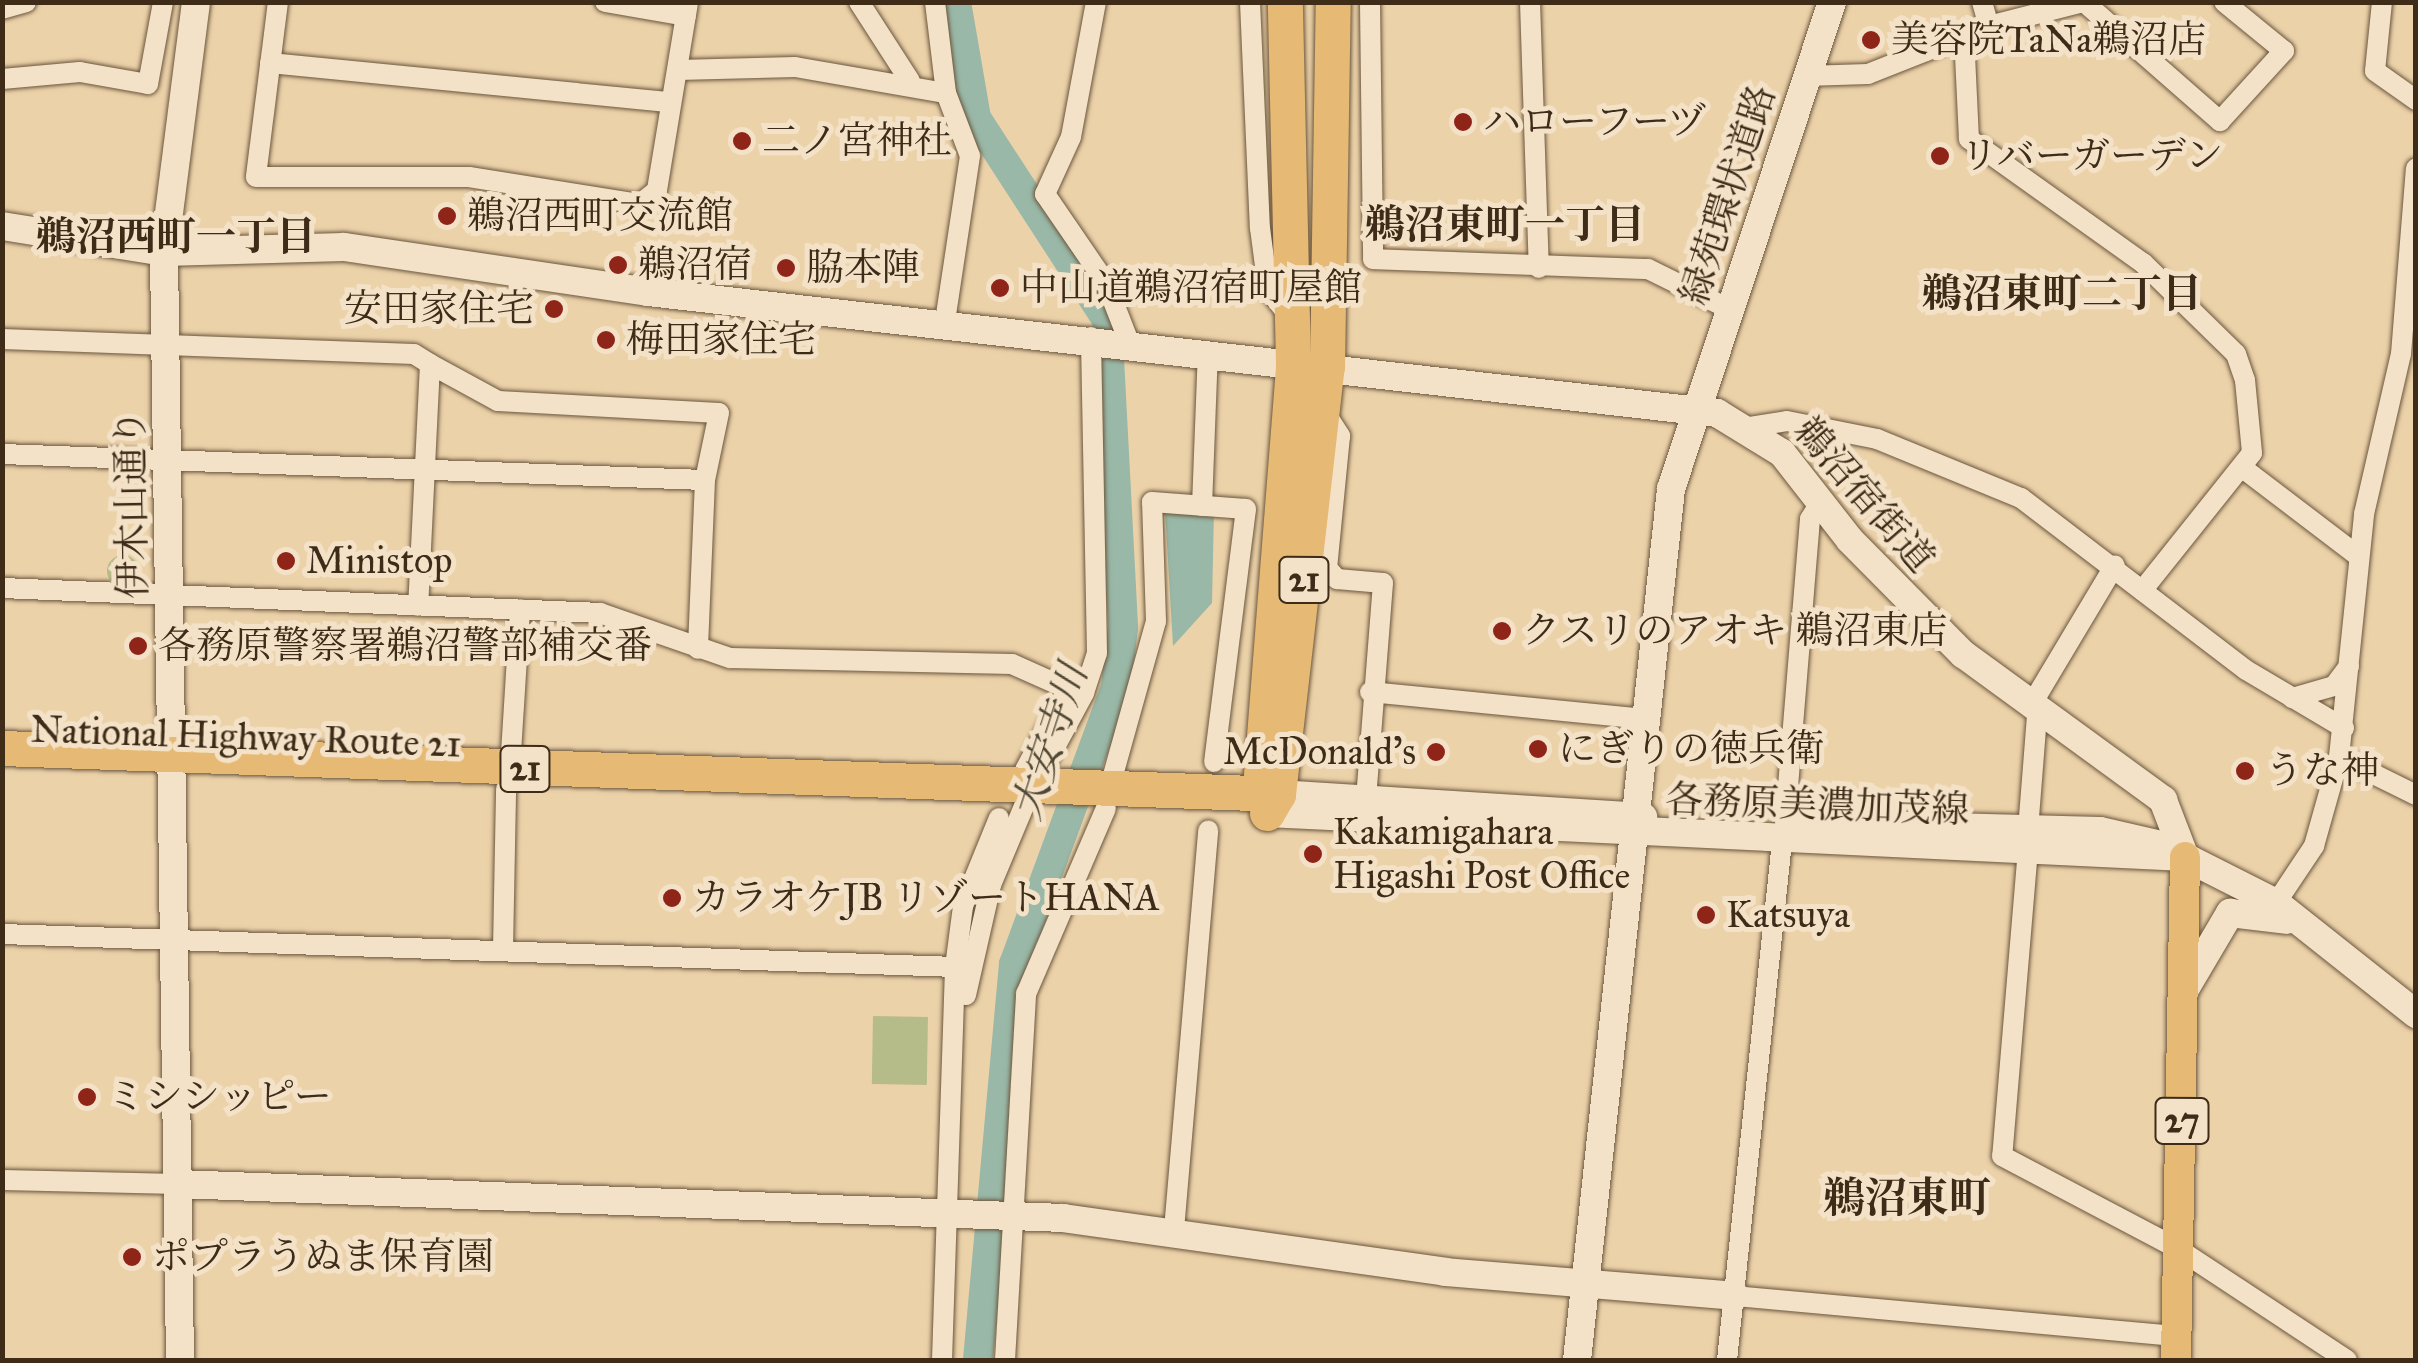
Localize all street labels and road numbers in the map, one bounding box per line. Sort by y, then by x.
street label: 緑苑環状道路 [1671,80,1785,310]
street label: 鵜沼宿街道 [1784,408,1944,582]
street label: 伊木山通り [108,409,156,599]
road number: 21 [1276,550,1332,610]
street label: National Highway Route 21 [30,707,462,767]
road number: 21 [498,739,552,799]
street label: 各務原美濃加茂線 [1664,777,1970,833]
road number: 27 [2154,1091,2210,1151]

